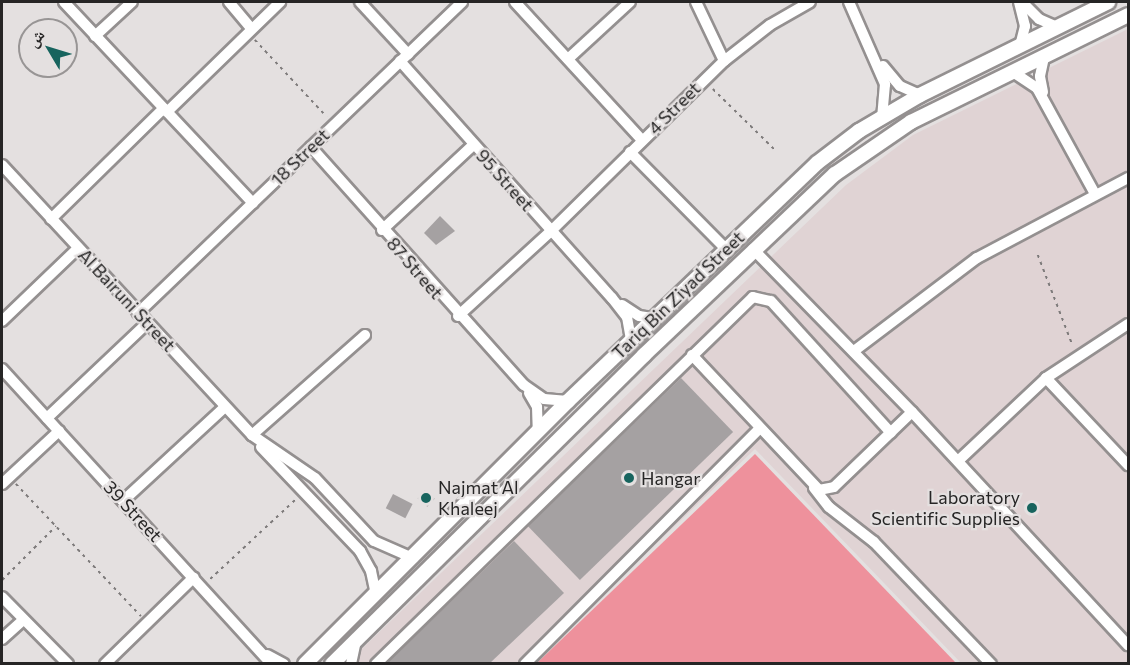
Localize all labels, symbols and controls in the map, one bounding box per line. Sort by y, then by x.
north arrow [18,18,78,78]
text: ش [22,25,48,50]
street label: 4 Street [643,77,705,139]
street label: 18 Street [266,124,334,190]
street label: 95 Street [472,145,538,215]
street label: Tariq Bin Ziyad Street [607,226,749,364]
street label: 87 Street [382,233,448,303]
street label: Al Bairuni Street [74,244,180,356]
place label: Hangar [641,467,700,489]
marker: Hangar [622,471,636,485]
street label: 39 Street [99,476,167,546]
place label: Najmat Al Khaleej [438,477,519,520]
place label: Laboratory Scientific Supplies [871,487,1020,530]
marker: Najmat Al Khaleej [419,491,433,505]
marker: Laboratory Scientific Supplies [1025,501,1039,515]

